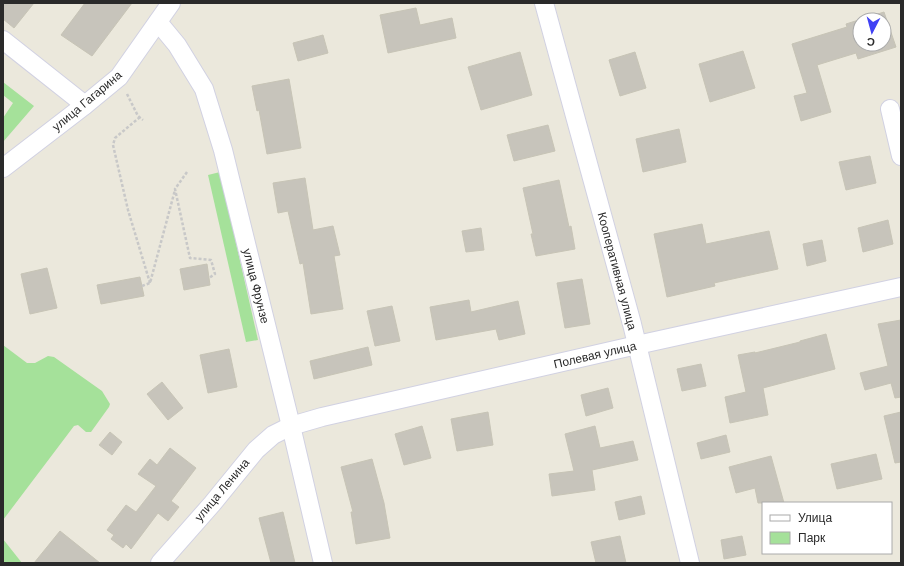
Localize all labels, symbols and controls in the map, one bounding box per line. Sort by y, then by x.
north arrow [852,12,892,52]
text: С [866,36,876,48]
street label: улица Гагарина [49,68,125,134]
street label: Кооперативная улица [595,211,640,332]
street label: улица Фрунзе [240,247,272,325]
street label: Полевая улица [552,339,638,371]
street label: улица Ленина [192,456,252,524]
legend [762,502,892,554]
text: Улица [798,511,832,525]
text: Парк [798,531,826,545]

